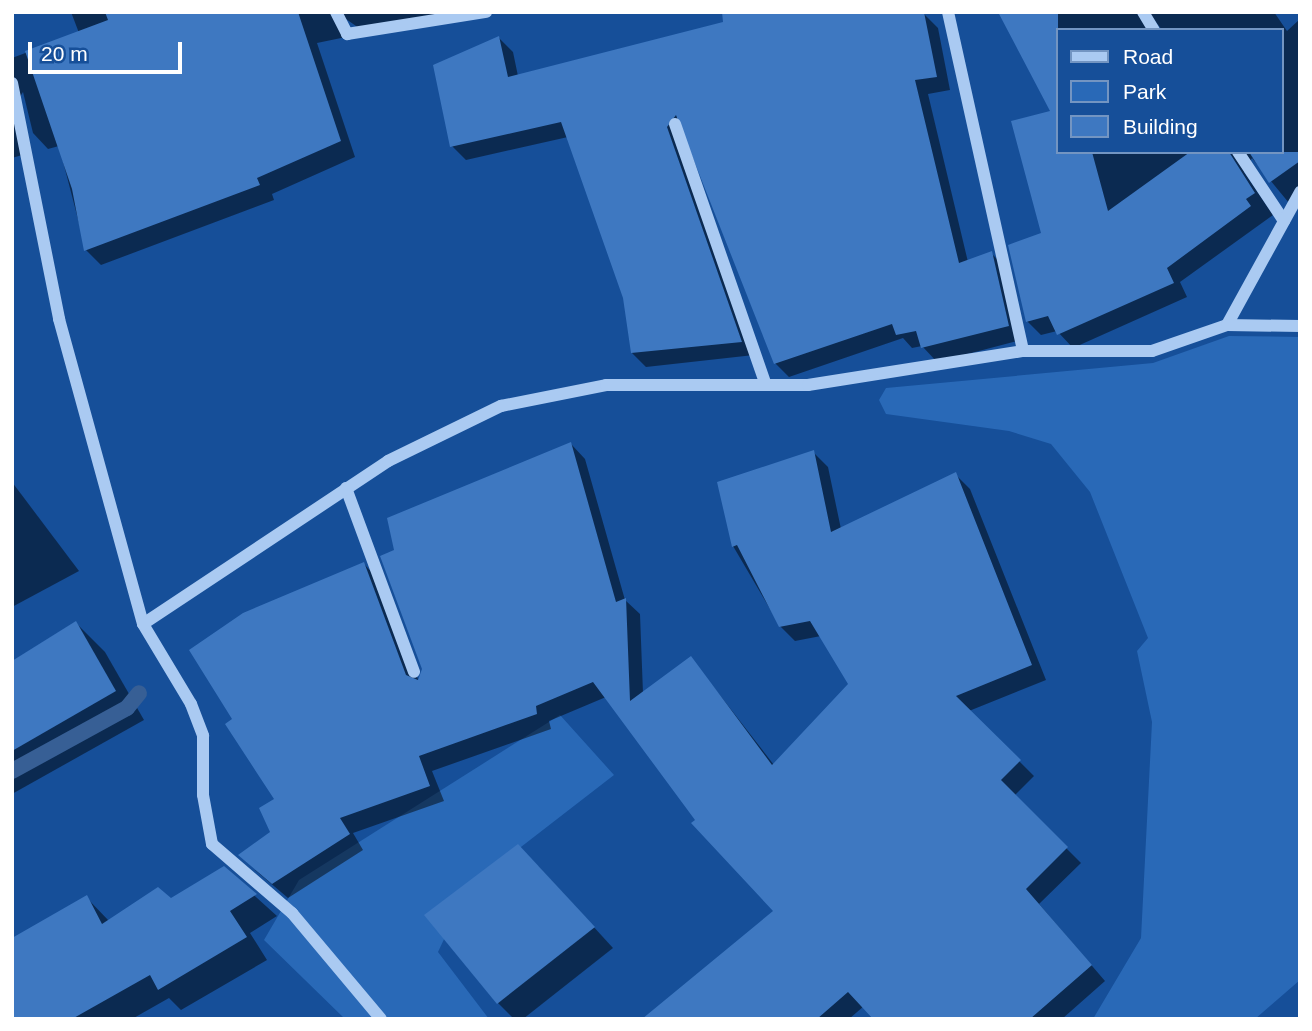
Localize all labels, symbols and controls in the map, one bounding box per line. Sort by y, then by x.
scale bar [32,28,186,72]
legend [1056,28,1284,154]
text: 20 m [41,42,88,65]
text: Road [1123,45,1173,68]
text: Park [1123,80,1166,103]
text: Building [1123,115,1198,138]

